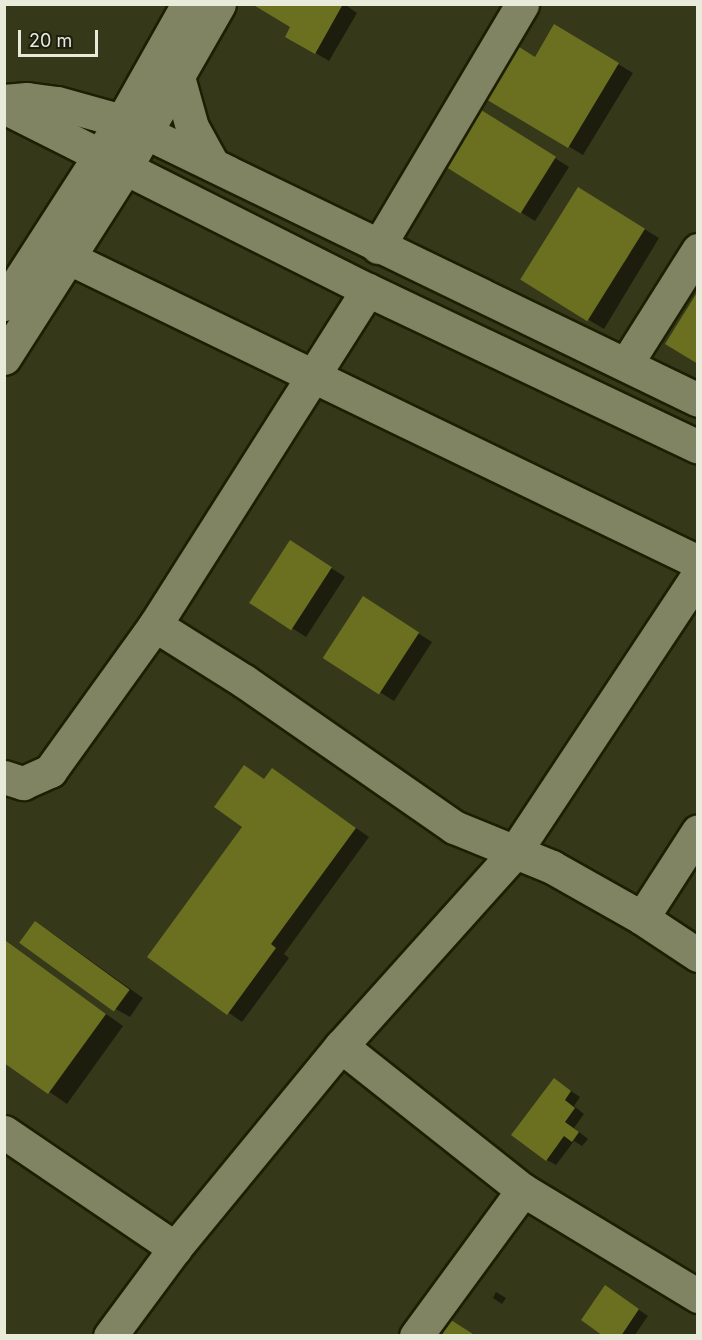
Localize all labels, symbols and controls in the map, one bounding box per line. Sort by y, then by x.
scale bar [21,18,100,56]
text: 20 m [29,30,72,51]

